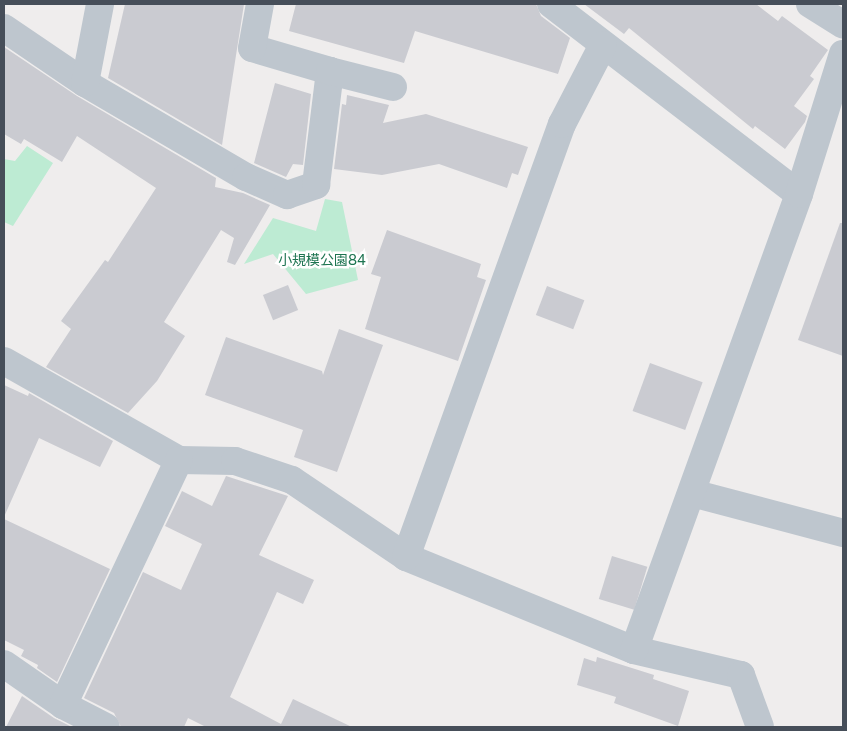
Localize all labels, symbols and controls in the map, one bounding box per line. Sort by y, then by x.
park label: 小規模公園84 [278,252,366,268]

